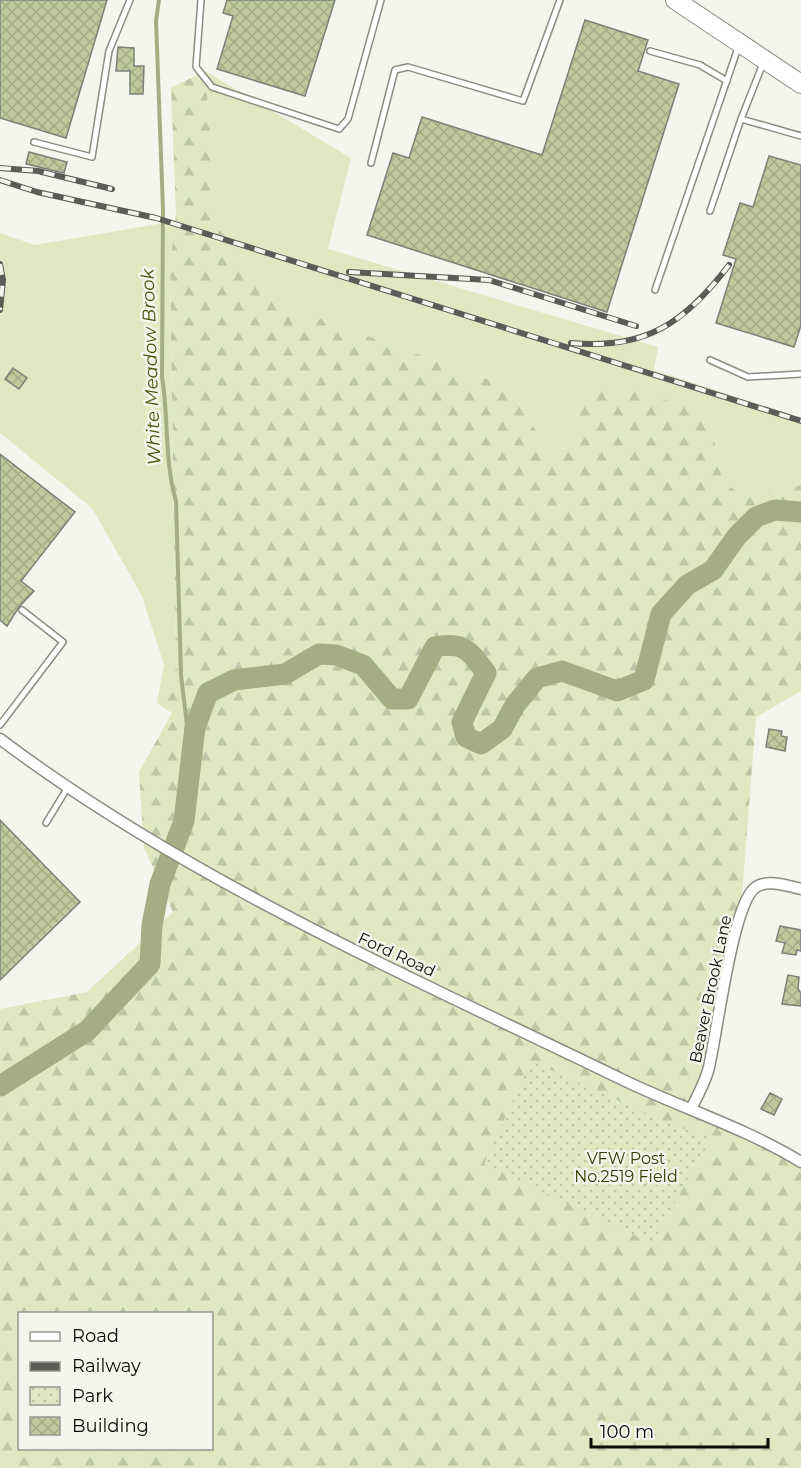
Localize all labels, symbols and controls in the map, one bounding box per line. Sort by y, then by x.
water label: White Meadow Brook [137,267,165,466]
street label: Beaver Brook Lane [686,913,735,1065]
street label: Ford Road [355,928,438,981]
park label: VFW Post No.2519 Field [574,1149,678,1186]
legend [18,1312,213,1450]
text: Road [72,1325,119,1347]
text: Railway [72,1355,141,1377]
text: Park [72,1385,113,1407]
scale bar [591,1411,768,1449]
text: Building [72,1415,149,1437]
text: 100 m [600,1421,654,1443]

